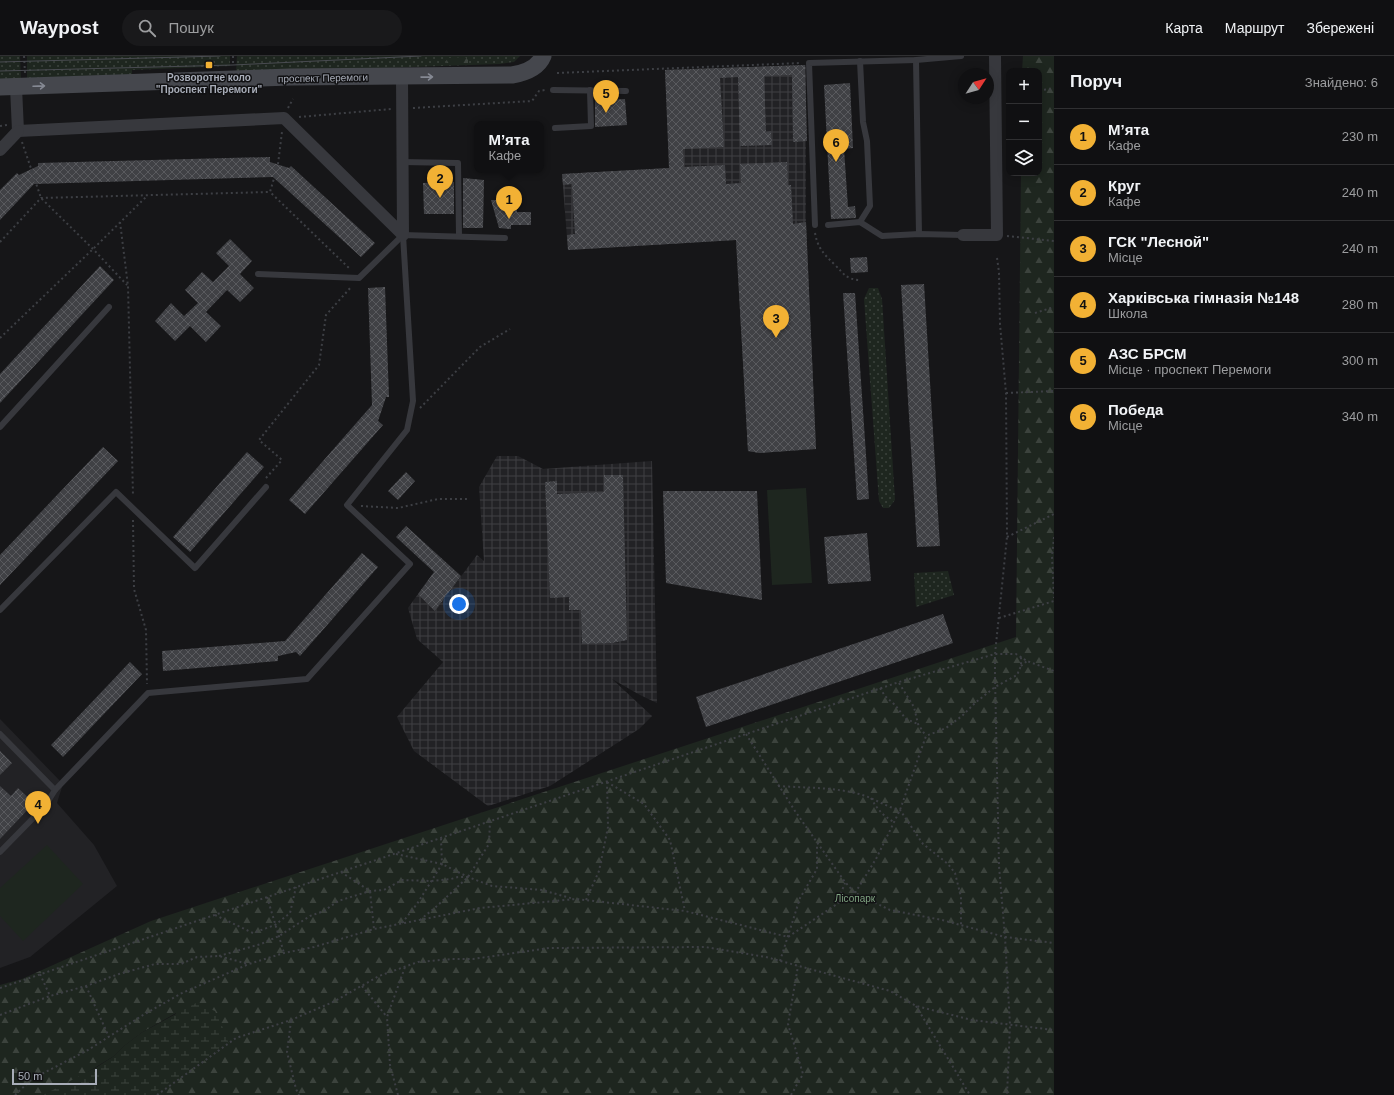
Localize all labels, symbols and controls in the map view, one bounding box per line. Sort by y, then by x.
search box [122,10,402,46]
text: Waypost [20,17,98,38]
icon: search [136,17,158,39]
text: Пошук [168,19,214,36]
text: Карта [1165,20,1203,36]
text: Маршрут [1225,20,1284,36]
text: Збережені [1306,20,1374,36]
marker: Розворотне коло "Проспект Перемоги" [204,60,214,70]
north arrow [958,68,994,104]
map controls [1006,68,1042,176]
button: + [1006,68,1042,104]
place label: Розворотне коло "Проспект Перемоги" [156,72,263,95]
street label: проспект Перемоги [278,72,368,84]
text: Поруч [1070,72,1122,91]
one-way arrow [420,73,433,80]
text: Знайдено: 6 [1305,75,1378,90]
pin: 5 [593,80,619,113]
one-way arrow [32,83,45,90]
button: − [1006,104,1042,140]
popup [474,121,544,173]
text: Мʼята [1108,121,1149,138]
pin: 6 [823,129,849,162]
text: 1 [1079,129,1087,144]
text: 230 m [1342,129,1378,144]
text: Мʼята [488,131,530,148]
text: Кафе [1108,138,1141,153]
button: layers [1006,140,1042,176]
text: Кафе [488,148,521,163]
pin: 2 [427,165,453,198]
text: Круг [1108,177,1141,194]
text: 2 [1079,185,1087,200]
text: 240 m [1342,185,1378,200]
pin: 1 [496,186,522,219]
text: Кафе [1108,194,1141,209]
text: ГСК "Лесной" [1108,233,1209,250]
text: 3 [1079,241,1087,256]
text: 240 m [1342,241,1378,256]
text: Місце [1108,250,1143,265]
text: Харківська гімназія №148 [1108,289,1299,306]
text: 4 [1079,297,1087,312]
text: 280 m [1342,297,1378,312]
pin: 3 [763,305,789,338]
text: Школа [1108,306,1148,321]
text: АЗС БРСМ [1108,345,1186,362]
text: 5 [1079,353,1087,368]
text: 300 m [1342,353,1378,368]
text: Місце · проспект Перемоги [1108,362,1271,377]
text: Победа [1108,401,1163,418]
text: 6 [1079,409,1087,424]
text: 340 m [1342,409,1378,424]
text: Місце [1108,418,1143,433]
your location [449,594,469,614]
pin: 4 [25,791,51,824]
park label: Лісопарк [835,893,876,904]
scale bar [12,1067,97,1086]
text: 50 m [18,1070,42,1082]

